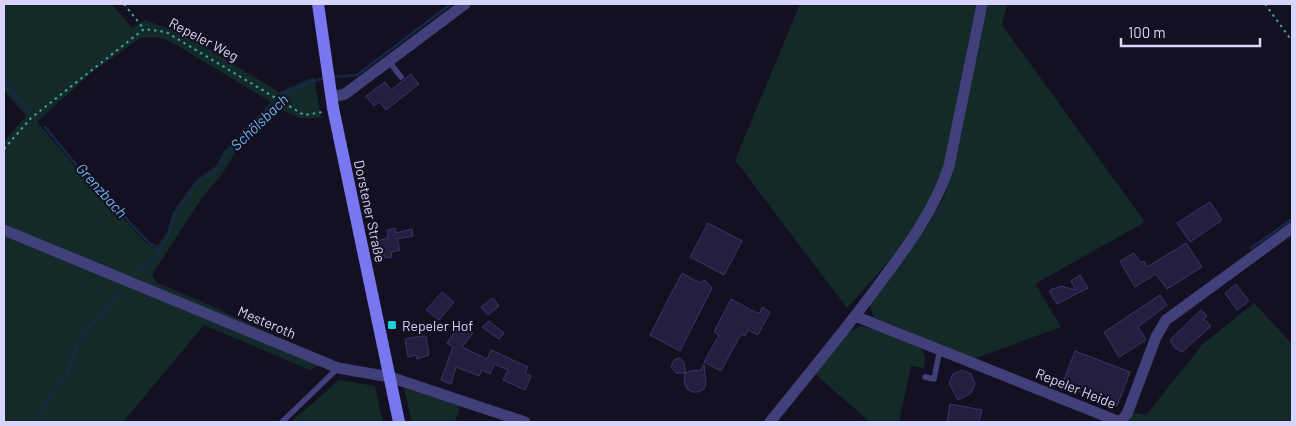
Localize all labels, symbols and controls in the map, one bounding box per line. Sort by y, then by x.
street label: Repeler Weg [166,14,242,64]
scale bar [1121,15,1260,47]
text: 100 m [1128,23,1166,41]
water label: Schölsbach [226,90,292,154]
street label: Dorstener Straße [351,158,389,264]
water label: Grenzbach [73,159,131,221]
street label: Mesteroth [235,302,299,342]
place label: Repeler Hof [402,317,473,334]
marker: Repeler Hof [386,319,398,331]
street label: Repeler Heide [1033,364,1119,412]

